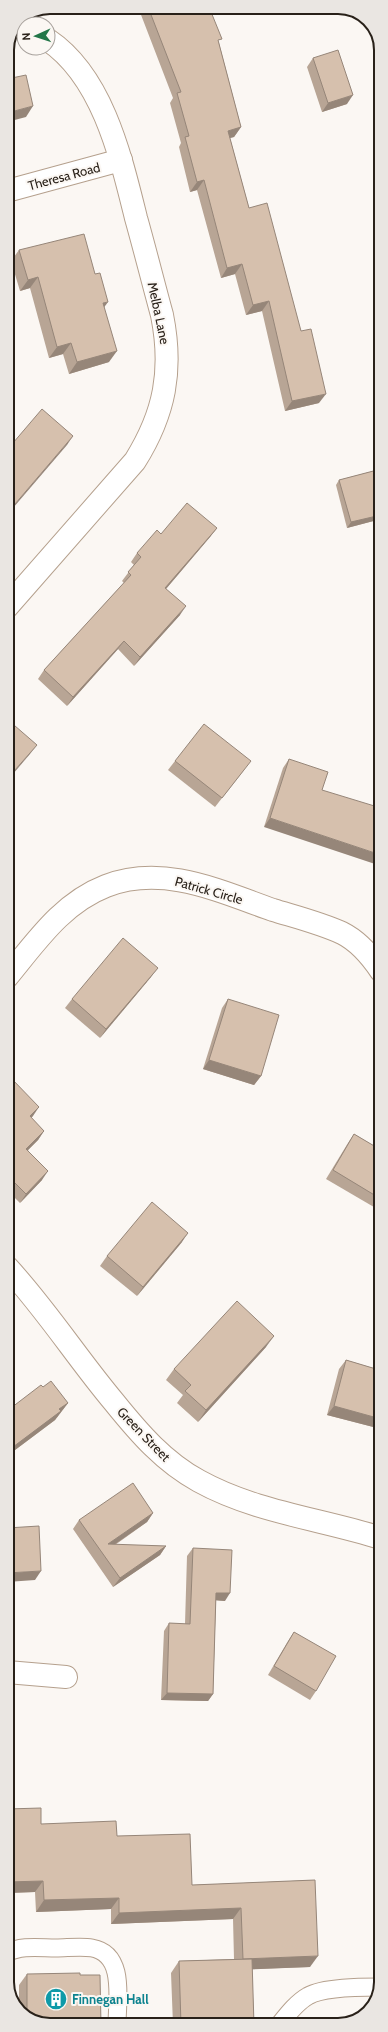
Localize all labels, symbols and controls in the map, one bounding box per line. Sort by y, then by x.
north arrow [16,16,56,56]
text: N [19,32,33,41]
street label: Theresa Road [26,159,102,193]
street label: Melba Lane [145,280,173,346]
street label: Patrick Circle [173,873,245,907]
street label: Green Street [114,1403,174,1465]
building icon: Finnegan Hall [43,1986,69,2012]
place label: Finnegan Hall [72,1991,149,2007]

